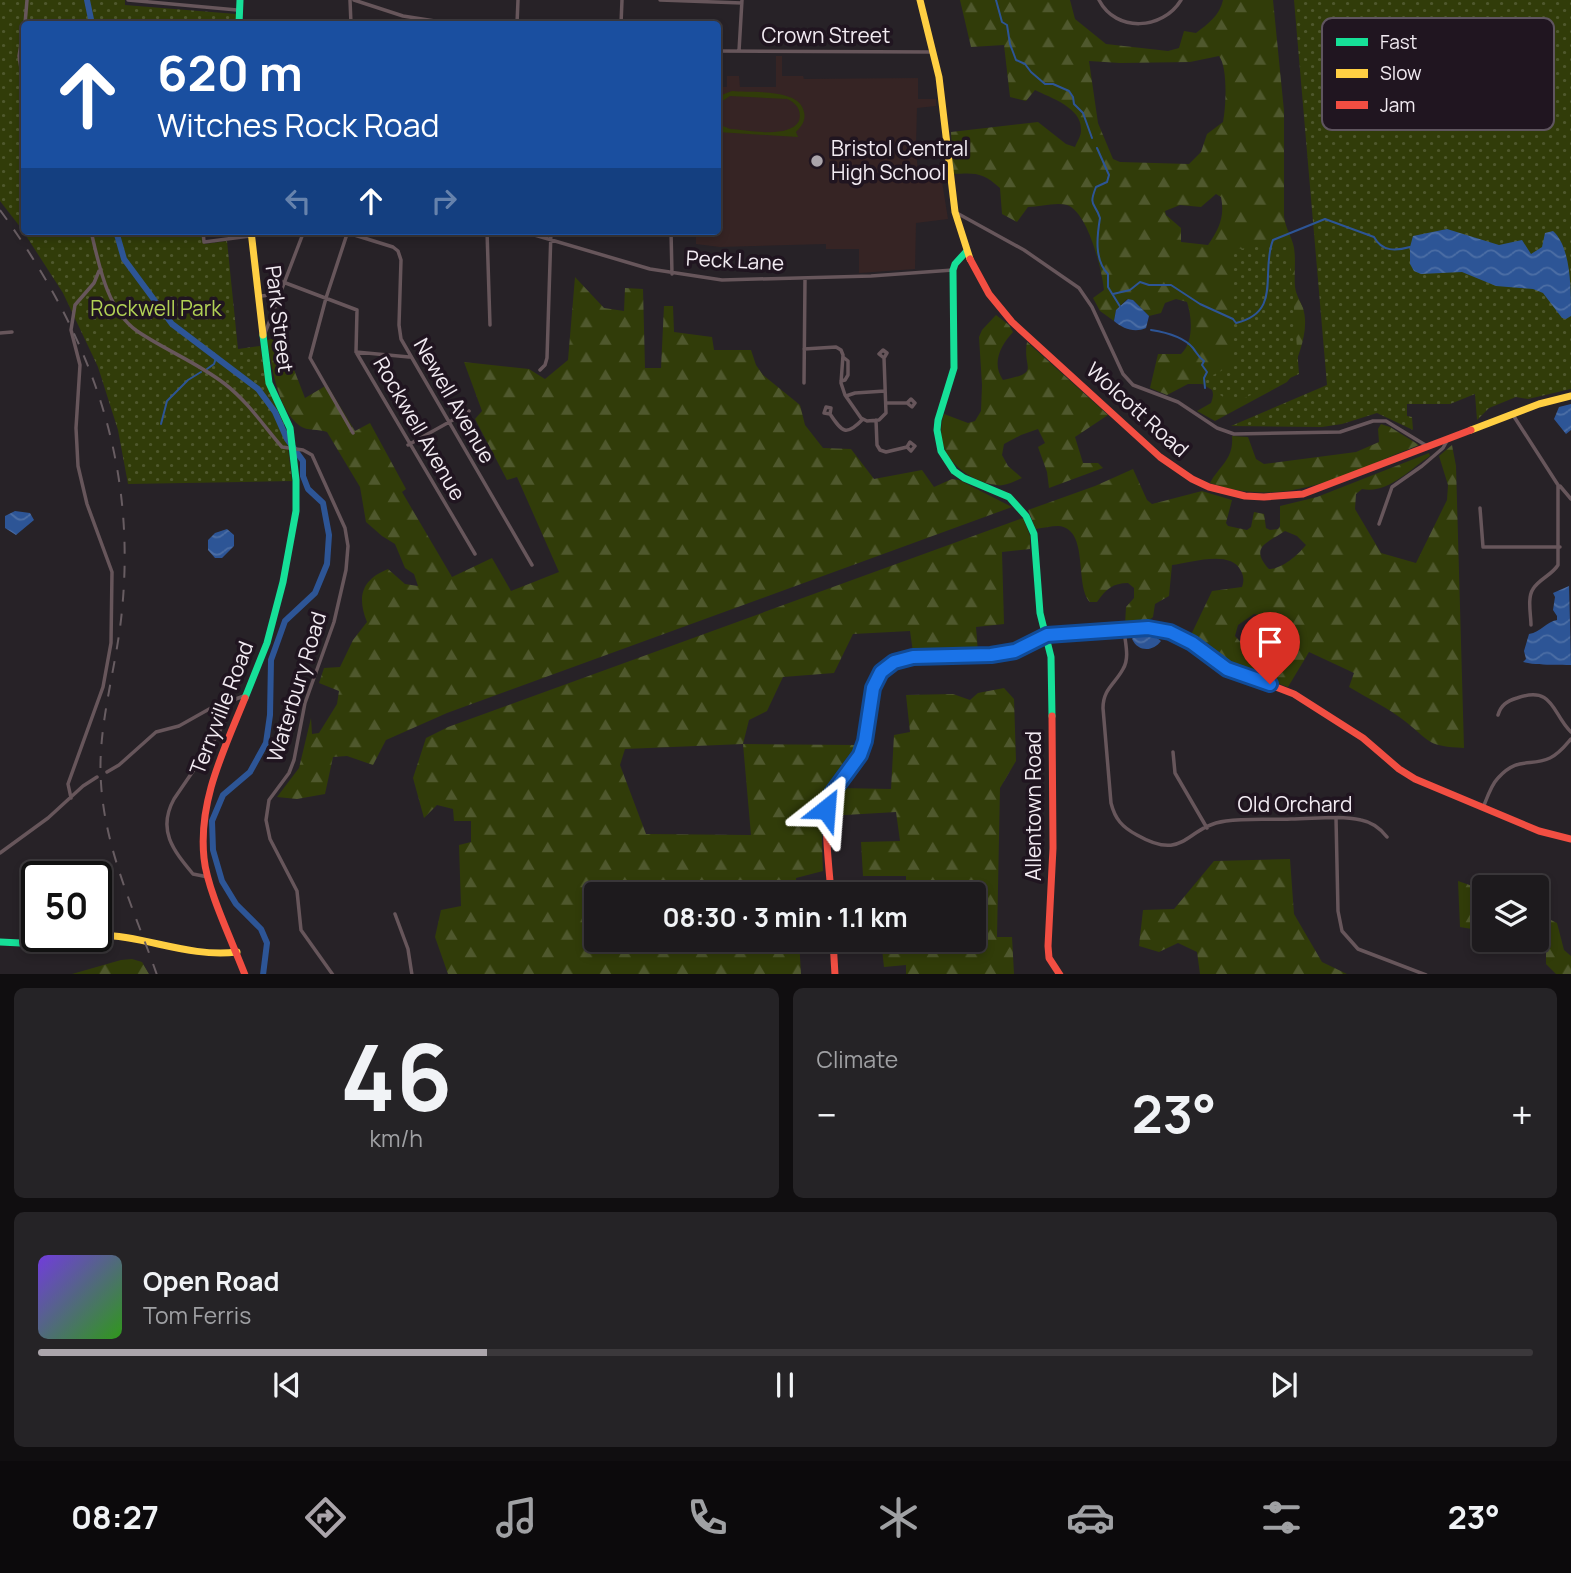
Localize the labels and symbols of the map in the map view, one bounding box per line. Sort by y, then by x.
legend [1322,18,1554,130]
street label: Crown Street [762,21,890,49]
text: Fast [1380,29,1417,55]
text: Slow [1380,60,1422,86]
text: Jam [1380,92,1415,118]
place label: Bristol Central High School [831,134,968,186]
marker: Bristol Central High School [809,153,825,169]
street label: Peck Lane [685,243,785,277]
street label: Park Street [260,264,300,374]
park label: Rockwell Park [90,294,222,322]
street label: Newell Avenue [408,333,502,468]
street label: Rockwell Avenue [367,352,472,505]
street label: Wolcott Road [1080,356,1195,463]
street label: Waterbury Road [260,608,332,765]
pin [1240,612,1300,684]
street label: Terryville Road [183,637,259,778]
street label: Allentown Road [1019,731,1047,881]
position arrow [789,772,863,846]
street label: Old Orchard [1238,790,1352,818]
speed limit sign: 50 [21,861,112,952]

